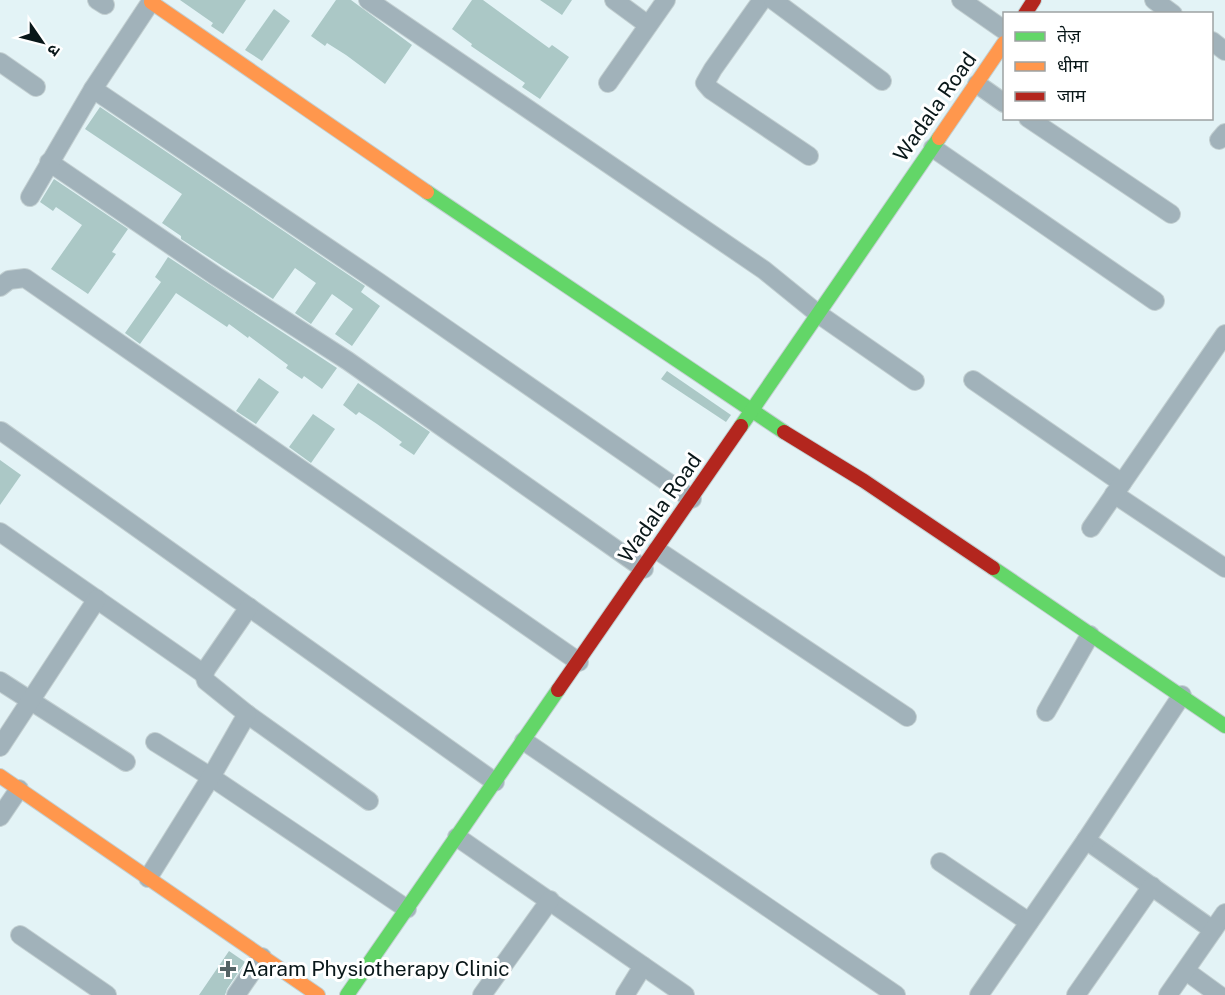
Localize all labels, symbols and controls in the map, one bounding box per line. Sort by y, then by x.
north arrow [12,12,72,72]
legend [1003,12,1213,120]
text: तेज़ [1057,25,1081,46]
text: उ [43,41,64,60]
street label: Wadala Road [888,47,981,166]
text: धीमा [1057,55,1088,76]
text: जाम [1057,85,1087,106]
street label: Wadala Road [613,448,706,567]
place label: Aaram Physiotherapy Clinic [242,956,510,981]
marker: Aaram Physiotherapy Clinic [219,960,237,978]

